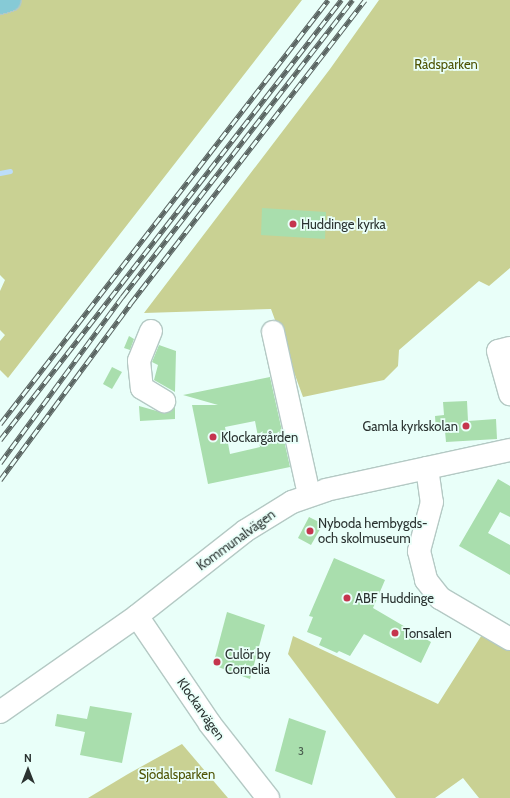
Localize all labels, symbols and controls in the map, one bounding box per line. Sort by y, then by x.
park label: Rådsparken [414,56,478,72]
place label: Huddinge kyrka [301,216,386,232]
marker: Huddinge kyrka [288,219,298,229]
place label: Gamla kyrkskolan [362,418,458,434]
marker: Gamla kyrkskolan [461,421,471,431]
place label: Klockargården [221,429,298,445]
marker: Klockargården [208,432,218,442]
street label: Kommunalvägen [194,506,278,574]
place label: Nyboda hembygds- och skolmuseum [318,516,428,547]
marker: Nyboda hembygds- och skolmuseum [305,526,315,536]
place label: ABF Huddinge [355,590,434,606]
marker: ABF Huddinge [342,593,352,603]
place label: Tonsalen [403,625,452,641]
marker: Tonsalen [390,628,400,638]
place label: Culör by Cornelia [225,647,270,678]
marker: Culör by Cornelia [212,657,222,667]
street label: Klockarvägen [174,675,228,743]
house number: 3 [298,744,304,758]
north arrow [8,750,48,790]
text: N [24,751,32,765]
park label: Sjödalsparken [139,766,215,782]

